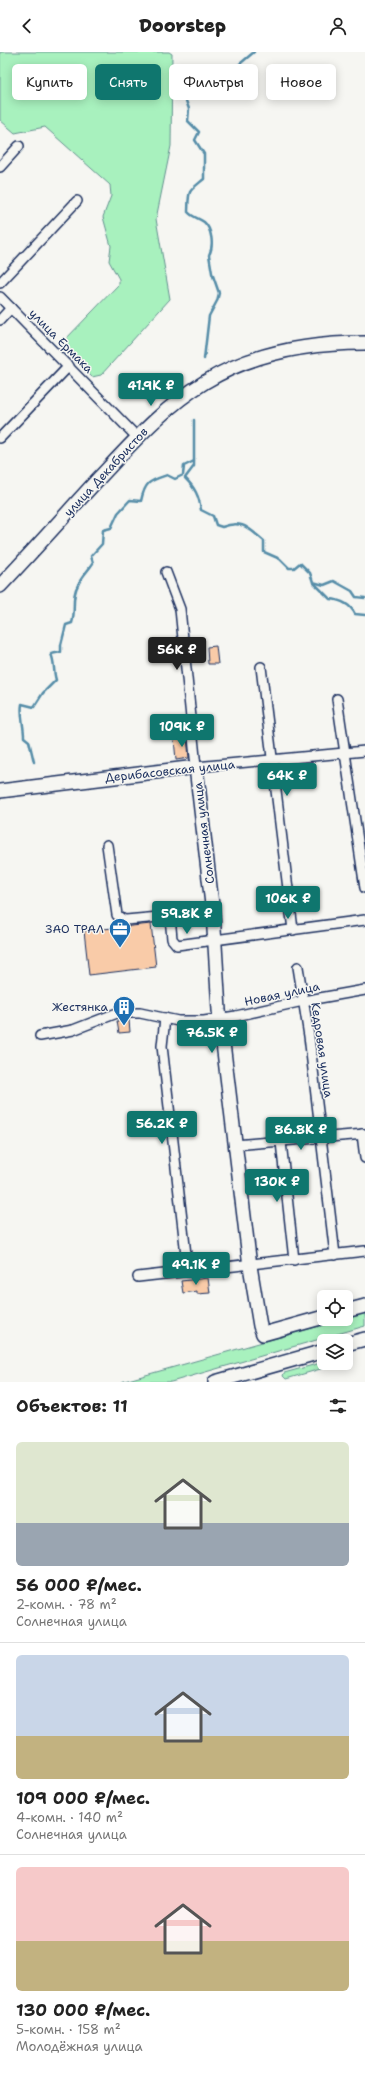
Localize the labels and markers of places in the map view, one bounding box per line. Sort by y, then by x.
pin: 41.9K ₽ [114,373,188,407]
pin: 56K ₽ [149,637,205,671]
pin: 109K ₽ [149,714,215,748]
pin: 64K ₽ [259,763,315,797]
pin: 106K ₽ [255,886,321,920]
pin: 59.8K ₽ [150,901,224,935]
office icon: ЗАО ТРАЛ [107,916,133,949]
place label: ЗАО ТРАЛ [45,921,104,937]
building icon: Жестянка [111,994,137,1027]
place label: Жестянка [52,999,109,1015]
pin: 76.5K ₽ [175,1020,249,1054]
pin: 56.2K ₽ [125,1111,199,1145]
pin: 86.8K ₽ [264,1117,338,1151]
pin: 130K ₽ [244,1169,310,1203]
pin: 49.1K ₽ [159,1252,233,1286]

